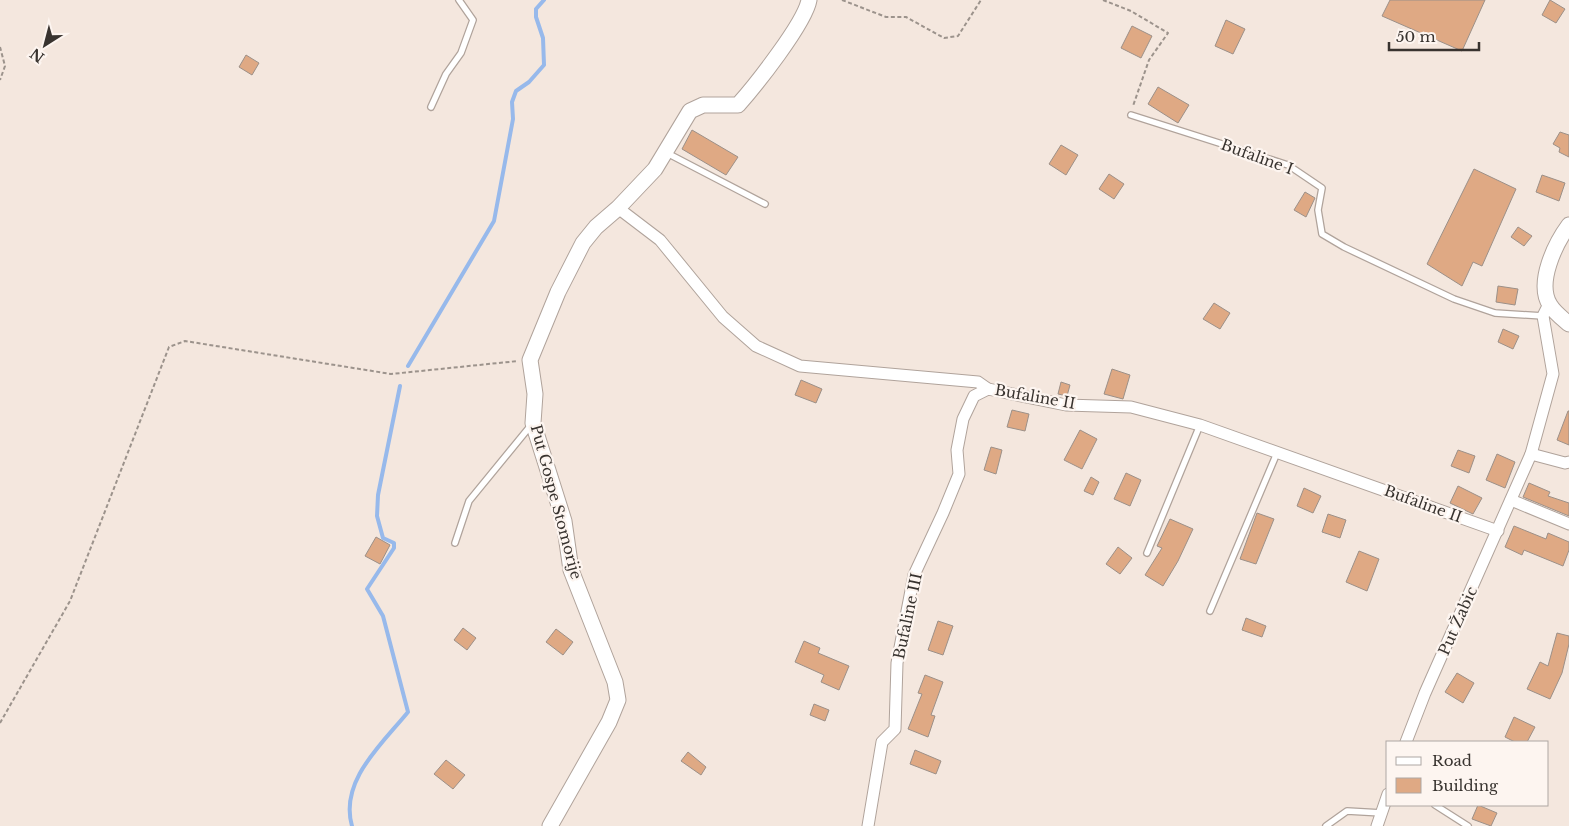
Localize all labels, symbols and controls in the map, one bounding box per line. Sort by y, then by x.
north arrow [20,20,70,70]
scale bar [1389,20,1479,52]
text: 50 m [1396,27,1436,46]
text: N [27,44,48,67]
street label: Bufaline I [1218,135,1296,178]
street label: Bufaline II [993,380,1077,413]
street label: Put Gospe Stomorije [527,422,586,581]
street label: Bufaline II [1382,481,1465,526]
street label: Bufaline III [889,571,926,661]
street label: Put Žabic [1434,584,1481,658]
legend [1386,741,1549,806]
text: Road [1432,751,1472,770]
text: Building [1432,776,1499,795]

